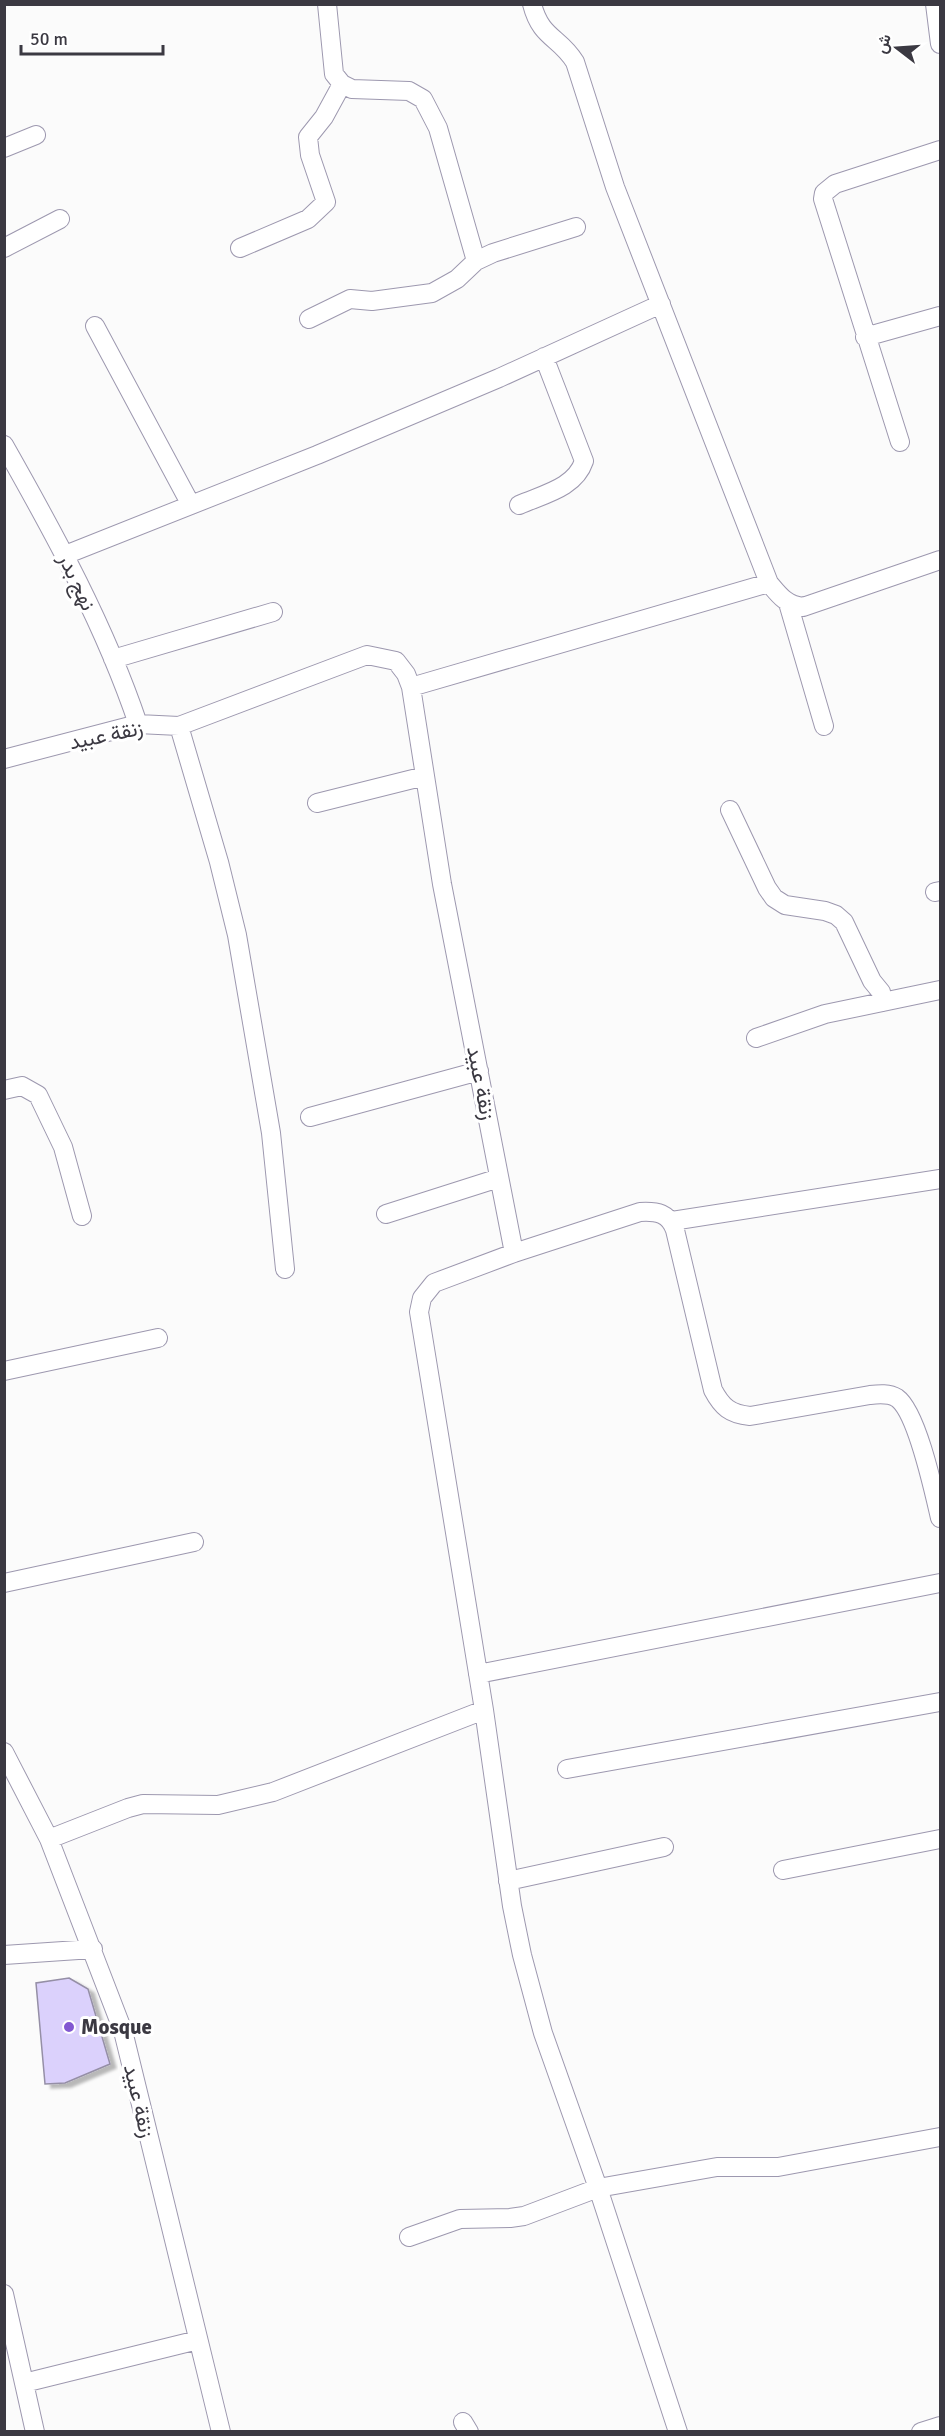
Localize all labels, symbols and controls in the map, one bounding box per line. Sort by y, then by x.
scale bar [21,18,164,56]
north arrow [867,18,927,78]
text: 50 m [30,28,68,50]
text: ش [871,32,896,56]
street label: نهج بدر [51,548,101,615]
street label: زنقة عبيد [67,715,145,755]
street label: زنقة عبيد [461,1044,501,1122]
place label: Mosque [81,2014,152,2040]
marker: Mosque [62,2020,76,2034]
street label: زنقة عبيد [118,2062,160,2140]

